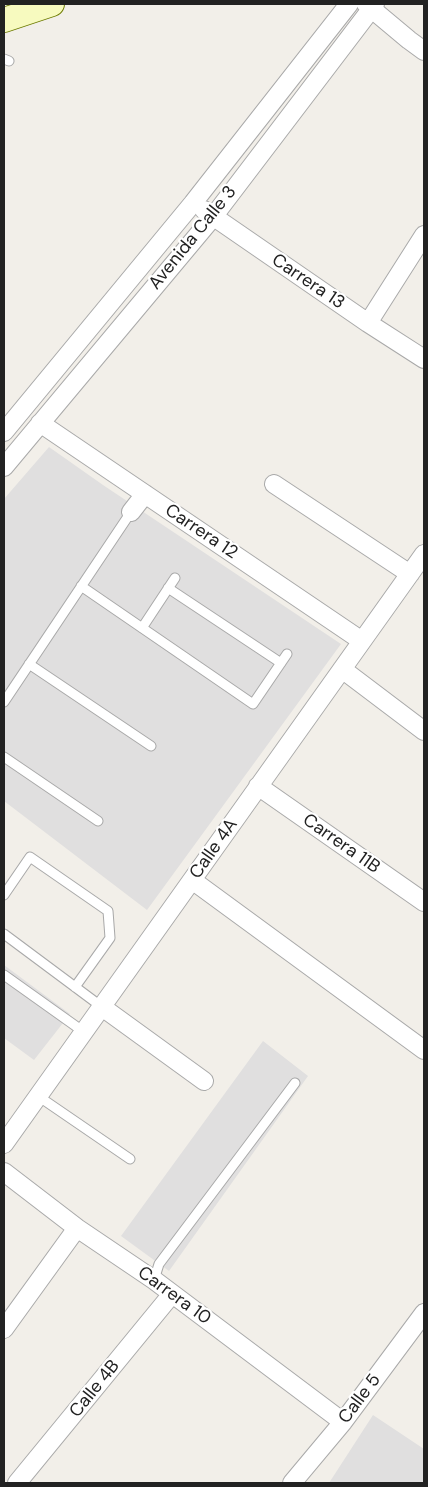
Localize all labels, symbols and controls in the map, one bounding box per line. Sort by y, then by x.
street label: Avenida Calle 3 [145,182,241,294]
street label: Carrera 13 [267,250,349,314]
street label: Carrera 12 [161,500,241,564]
street label: Carrera 11B [298,810,384,878]
street label: Calle 4A [185,815,243,883]
street label: Carrera 10 [133,1262,215,1330]
street label: Calle 4B [65,1356,125,1422]
street label: Calle 5 [334,1370,386,1428]

